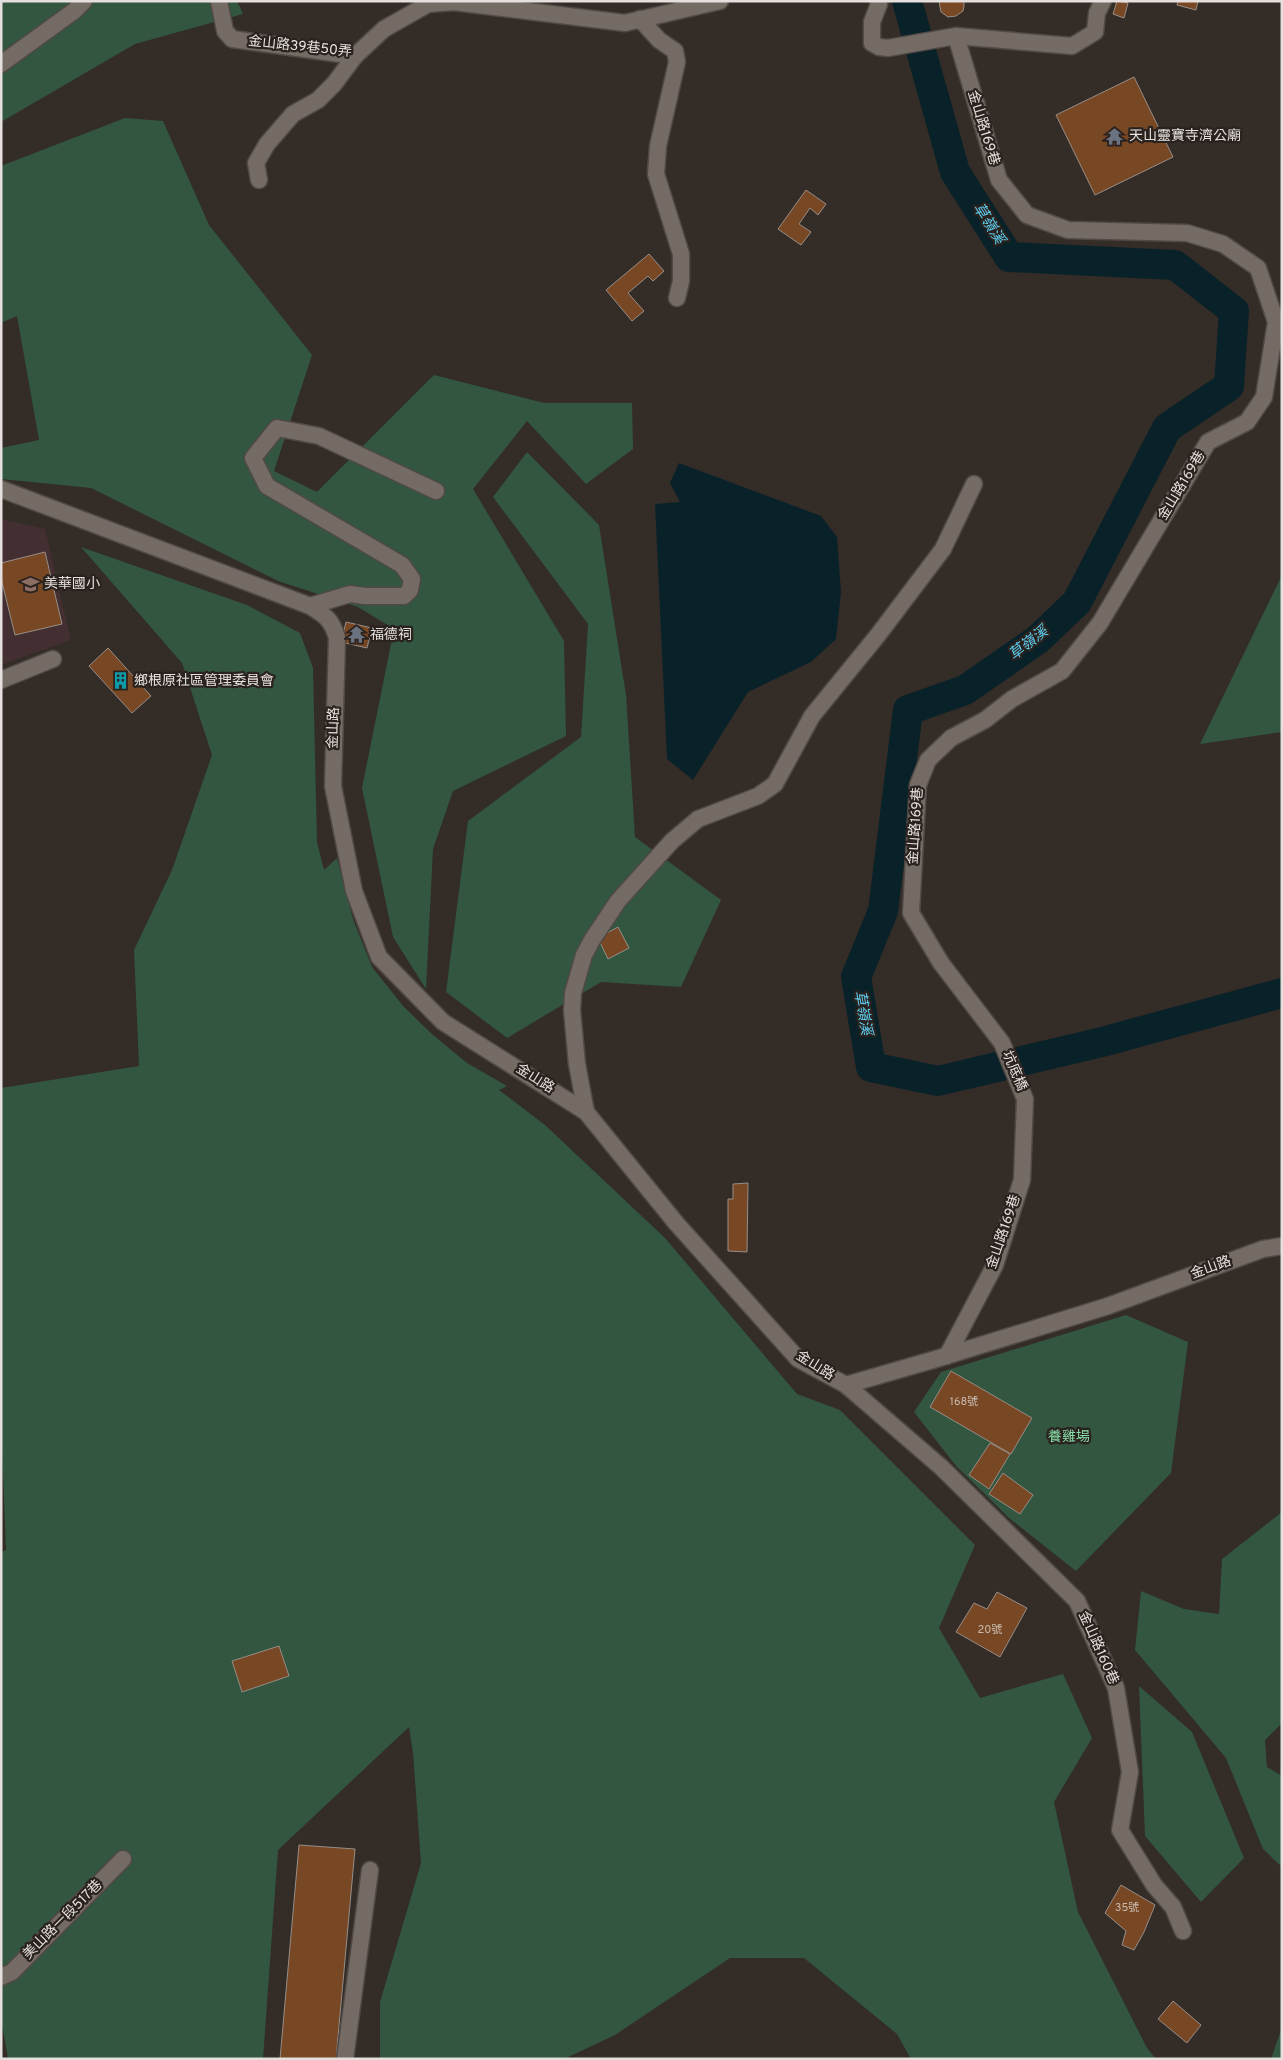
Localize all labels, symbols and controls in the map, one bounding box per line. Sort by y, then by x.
street label: 金山路39巷50弄 [247,33,353,61]
street label: 金山路169巷 [964,88,1002,168]
temple icon: 天山靈寶寺濟公廟 [1105,126,1125,146]
place label: 天山靈寶寺濟公廟 [1129,128,1241,145]
water label: 草嶺溪 [968,200,1009,250]
street label: 金山路169巷 [1155,448,1209,524]
school or university icon: 美華國小 [20,574,40,594]
place label: 美華國小 [44,576,100,593]
water label: 草嶺溪 [1005,621,1054,665]
temple icon: 福德祠 [346,625,366,645]
place label: 福德祠 [370,626,412,644]
building icon: 鄉根原社區管理委員會 [110,671,130,691]
place label: 鄉根原社區管理委員會 [134,673,274,690]
street label: 金山路 [325,707,343,749]
street label: 金山路169巷 [905,787,927,865]
water label: 草嶺溪 [849,989,876,1039]
street label: 坑底橋 [998,1048,1031,1094]
street label: 金山路 [513,1061,557,1097]
street label: 金山路169巷 [983,1193,1025,1271]
street label: 金山路 [1188,1253,1234,1283]
street label: 金山路 [793,1348,837,1384]
house number: 168號 [950,1395,978,1409]
park label: 養雞場 [1048,1429,1090,1446]
street label: 金山路160巷 [1074,1609,1122,1687]
house number: 20號 [978,1623,1002,1637]
street label: 美山路一段517巷 [20,1877,106,1963]
house number: 35號 [1115,1901,1139,1915]

